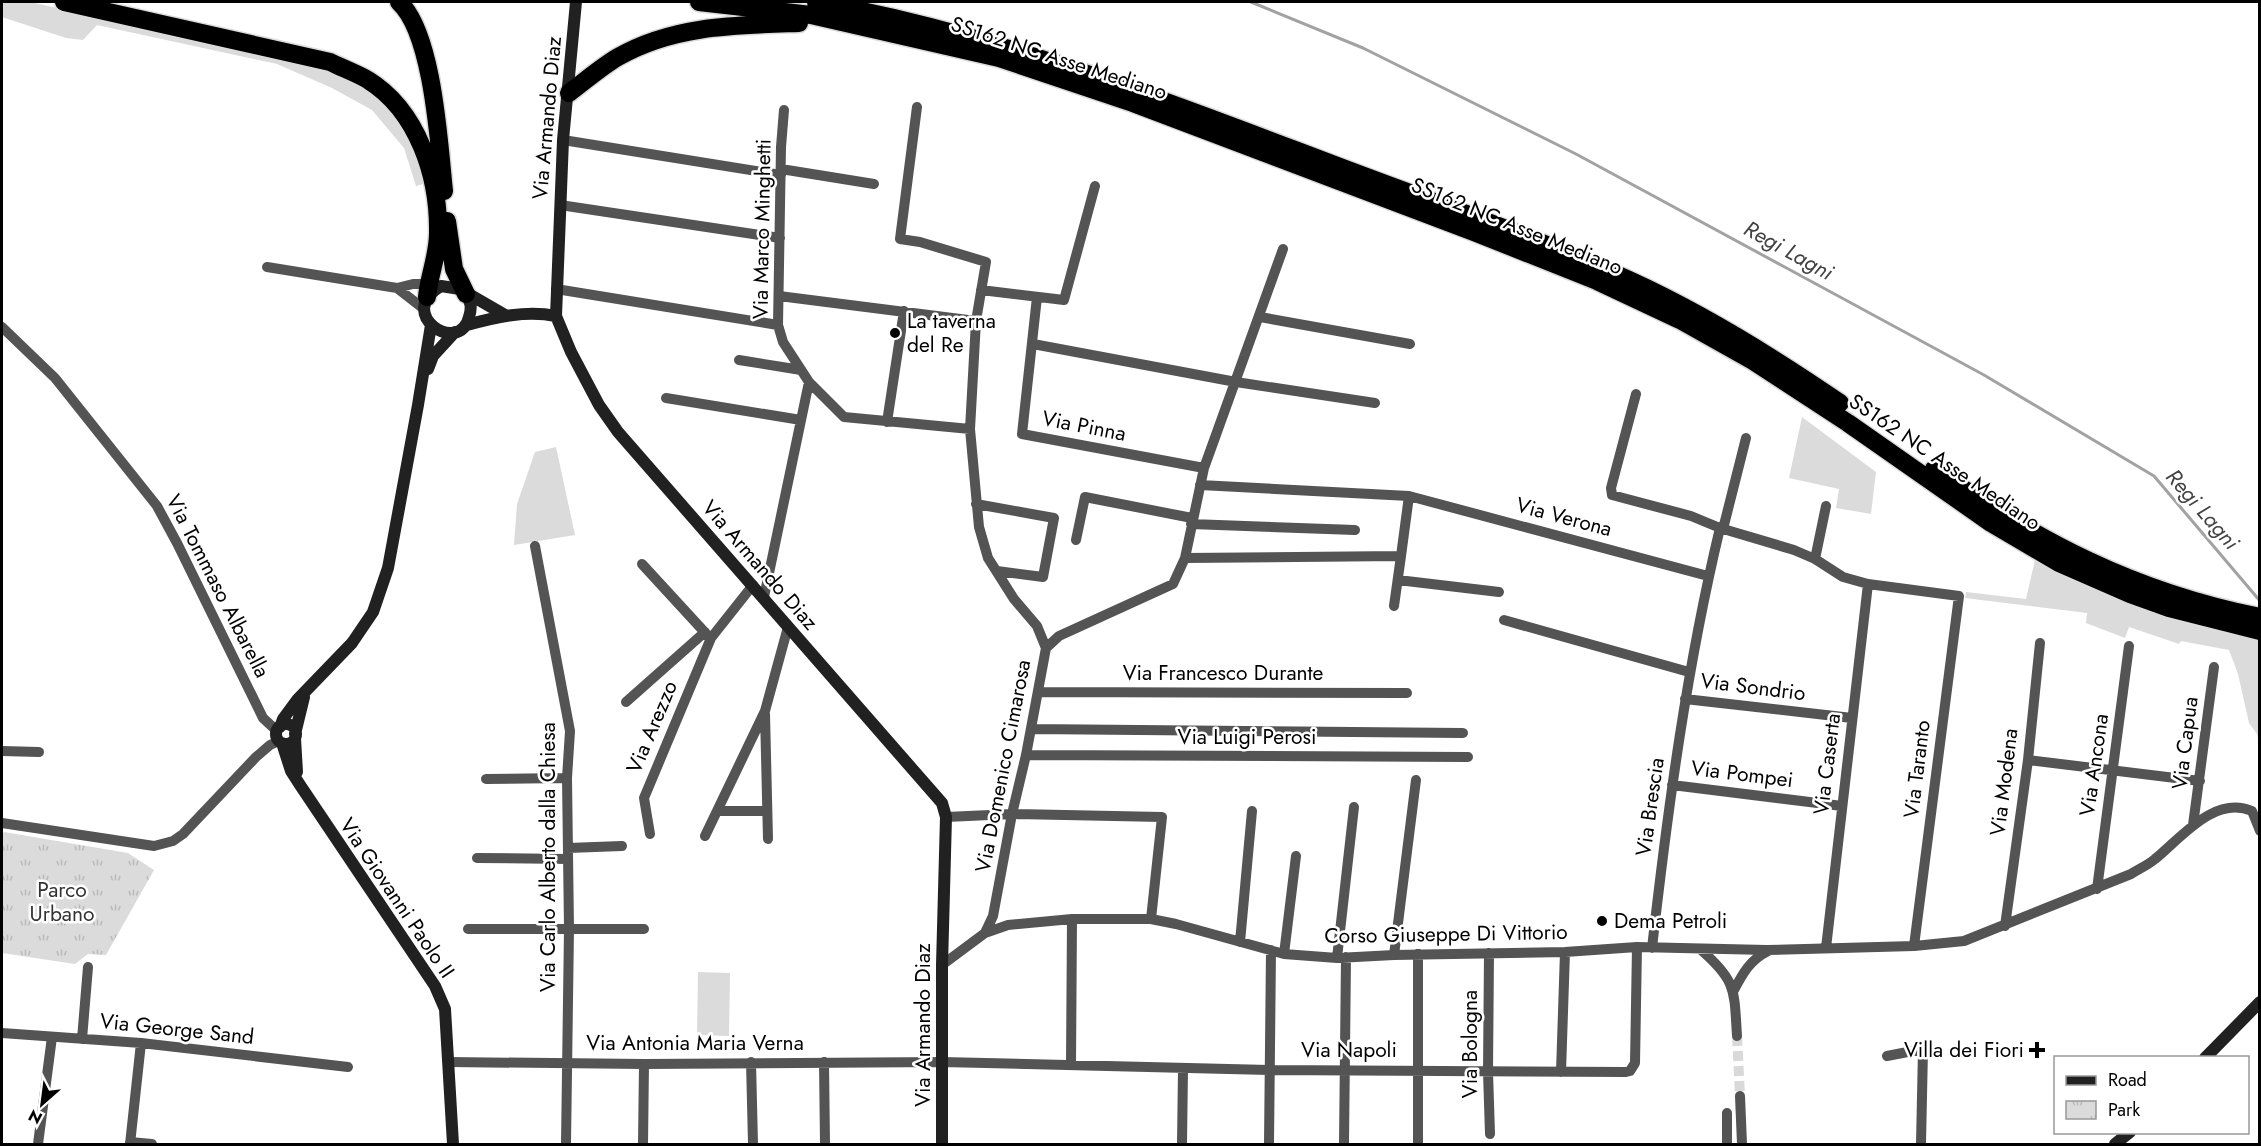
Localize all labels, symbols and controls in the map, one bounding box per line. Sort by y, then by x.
street label: SS162 NC Asse Mediano [947,9,1171,107]
street label: Via Armando Diaz [525,35,569,201]
street label: Via Marco Minghetti [745,139,779,319]
street label: SS162 NC Asse Mediano [1407,170,1627,282]
water label: Regi Lagni [1738,212,1840,288]
place label: La taverna del Re [907,306,996,360]
marker: La taverna del Re [888,326,902,340]
street label: SS162 NC Asse Mediano [1843,387,2047,537]
street label: Via Pinna [1039,403,1129,449]
water label: Regi Lagni [2159,462,2248,557]
street label: Via Tommaso Albarella [159,489,277,683]
street label: Via Verona [1513,490,1615,544]
street label: Via Armando Diaz [695,493,825,637]
street label: Via Domenico Cimarosa [968,657,1038,875]
street label: Via Francesco Durante [1123,658,1324,688]
street label: Via Sondrio [1699,666,1807,708]
street label: Via Arezzo [619,676,685,778]
street label: Via Capua [2164,695,2206,791]
street label: Via Caserta [1806,712,1848,816]
street label: Via Ancona [2072,712,2116,818]
street label: Via Taranto [1896,718,1938,820]
street label: Via Carlo Alberto dalla Chiesa [533,722,563,992]
street label: Via Luigi Perosi [1178,722,1316,752]
street label: Via Modena [1983,727,2025,837]
street label: Via Pompei [1689,753,1795,795]
street label: Via Brescia [1628,756,1672,858]
street label: Via Giovanni Paolo II [332,812,462,984]
park label: Parco Urbano [30,875,94,929]
place label: Dema Petroli [1614,906,1727,936]
marker: Dema Petroli [1595,914,1609,928]
street label: Corso Giuseppe Di Vittorio [1324,917,1568,951]
street label: Via Armando Diaz [908,943,938,1107]
street label: Via Bologna [1455,990,1485,1098]
street label: Via George Sand [98,1006,256,1052]
street label: Via Antonia Maria Verna [586,1028,804,1058]
street label: Via Napoli [1301,1035,1397,1065]
place label: Villa dei Fiori [1904,1035,2024,1065]
marker: Villa dei Fiori [2028,1041,2046,1059]
legend [2054,1056,2249,1134]
text: Road [2108,1067,2147,1093]
north arrow [12,1074,72,1134]
text: Park [2108,1097,2140,1123]
text: N [24,1104,46,1130]

